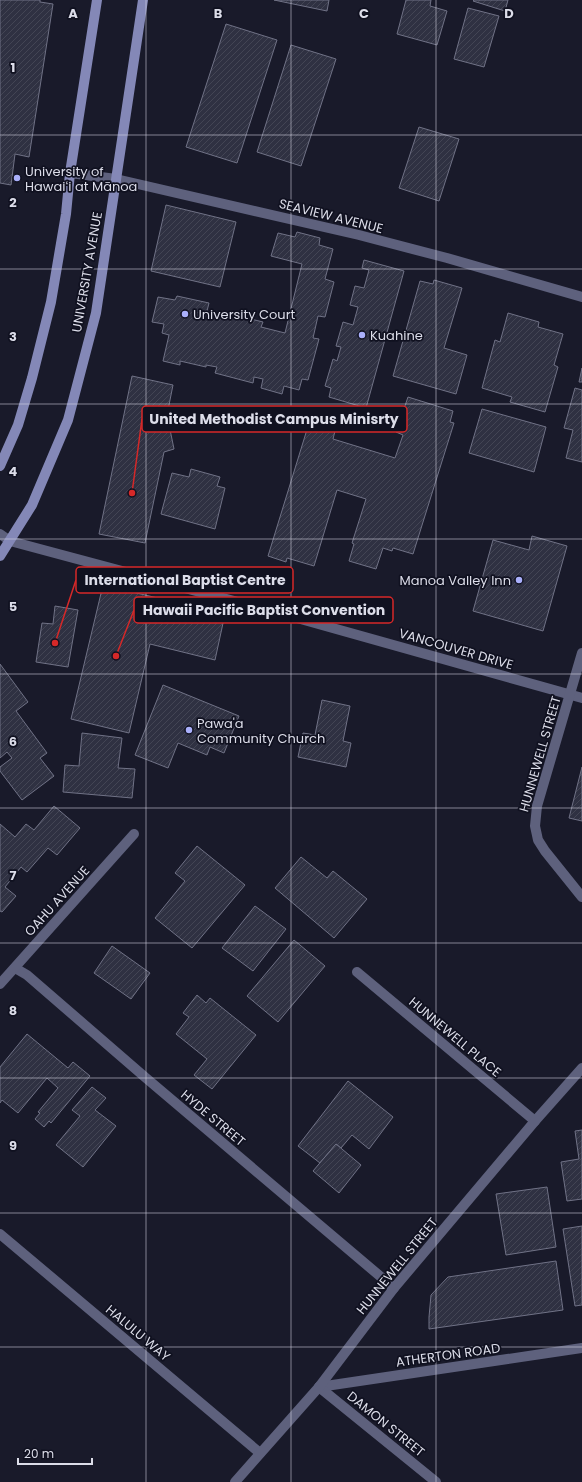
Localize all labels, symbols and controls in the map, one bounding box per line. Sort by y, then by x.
text: A [68,4,78,23]
text: B [214,4,223,23]
text: C [359,4,369,23]
text: D [504,4,514,23]
text: 1 [11,58,15,77]
place label: University of Hawaiʻi at Mānoa [25,162,137,196]
marker: University of Hawaiʻi at Mānoa [12,173,22,183]
text: 2 [9,193,17,212]
street label: SEAVIEW AVENUE [277,194,385,238]
street label: UNIVERSITY AVENUE [67,210,107,334]
place label: University Court [193,305,296,324]
marker: University Court [180,309,190,319]
place label: Kuahine [370,326,423,345]
text: 3 [9,327,17,346]
marker: Kuahine [357,330,367,340]
callout: United Methodist Campus Minisrty [142,406,407,432]
text: United Methodist Campus Minisrty [149,409,399,429]
text: 4 [9,462,18,481]
callout: International Baptist Centre [76,567,293,593]
text: International Baptist Centre [84,570,286,590]
place label: Manoa Valley Inn [399,571,511,590]
marker: Manoa Valley Inn [514,575,524,585]
text: 5 [9,597,17,616]
callout: Hawaii Pacific Baptist Convention [134,597,393,623]
text: Hawaii Pacific Baptist Convention [143,600,385,620]
street label: VANCOUVER DRIVE [397,624,515,674]
street label: HUNNEWELL STREET [514,694,566,814]
place label: Pawa'a Community Church [197,714,325,748]
marker: Pawa'a Community Church [184,725,194,735]
text: 6 [9,732,17,751]
street label: OAHU AVENUE [20,862,94,940]
text: 7 [10,866,17,885]
street label: HUNNEWELL PLACE [405,993,505,1081]
text: 8 [9,1001,17,1020]
street label: HYDE STREET [177,1085,249,1151]
text: 9 [9,1136,17,1155]
street label: HUNNEWELL STREET [352,1214,442,1318]
street label: HALULU WAY [102,1300,175,1366]
street label: ATHERTON ROAD [395,1338,501,1372]
street label: DAMON STREET [343,1387,429,1461]
scale bar [18,1440,92,1466]
text: 20 m [24,1445,54,1462]

